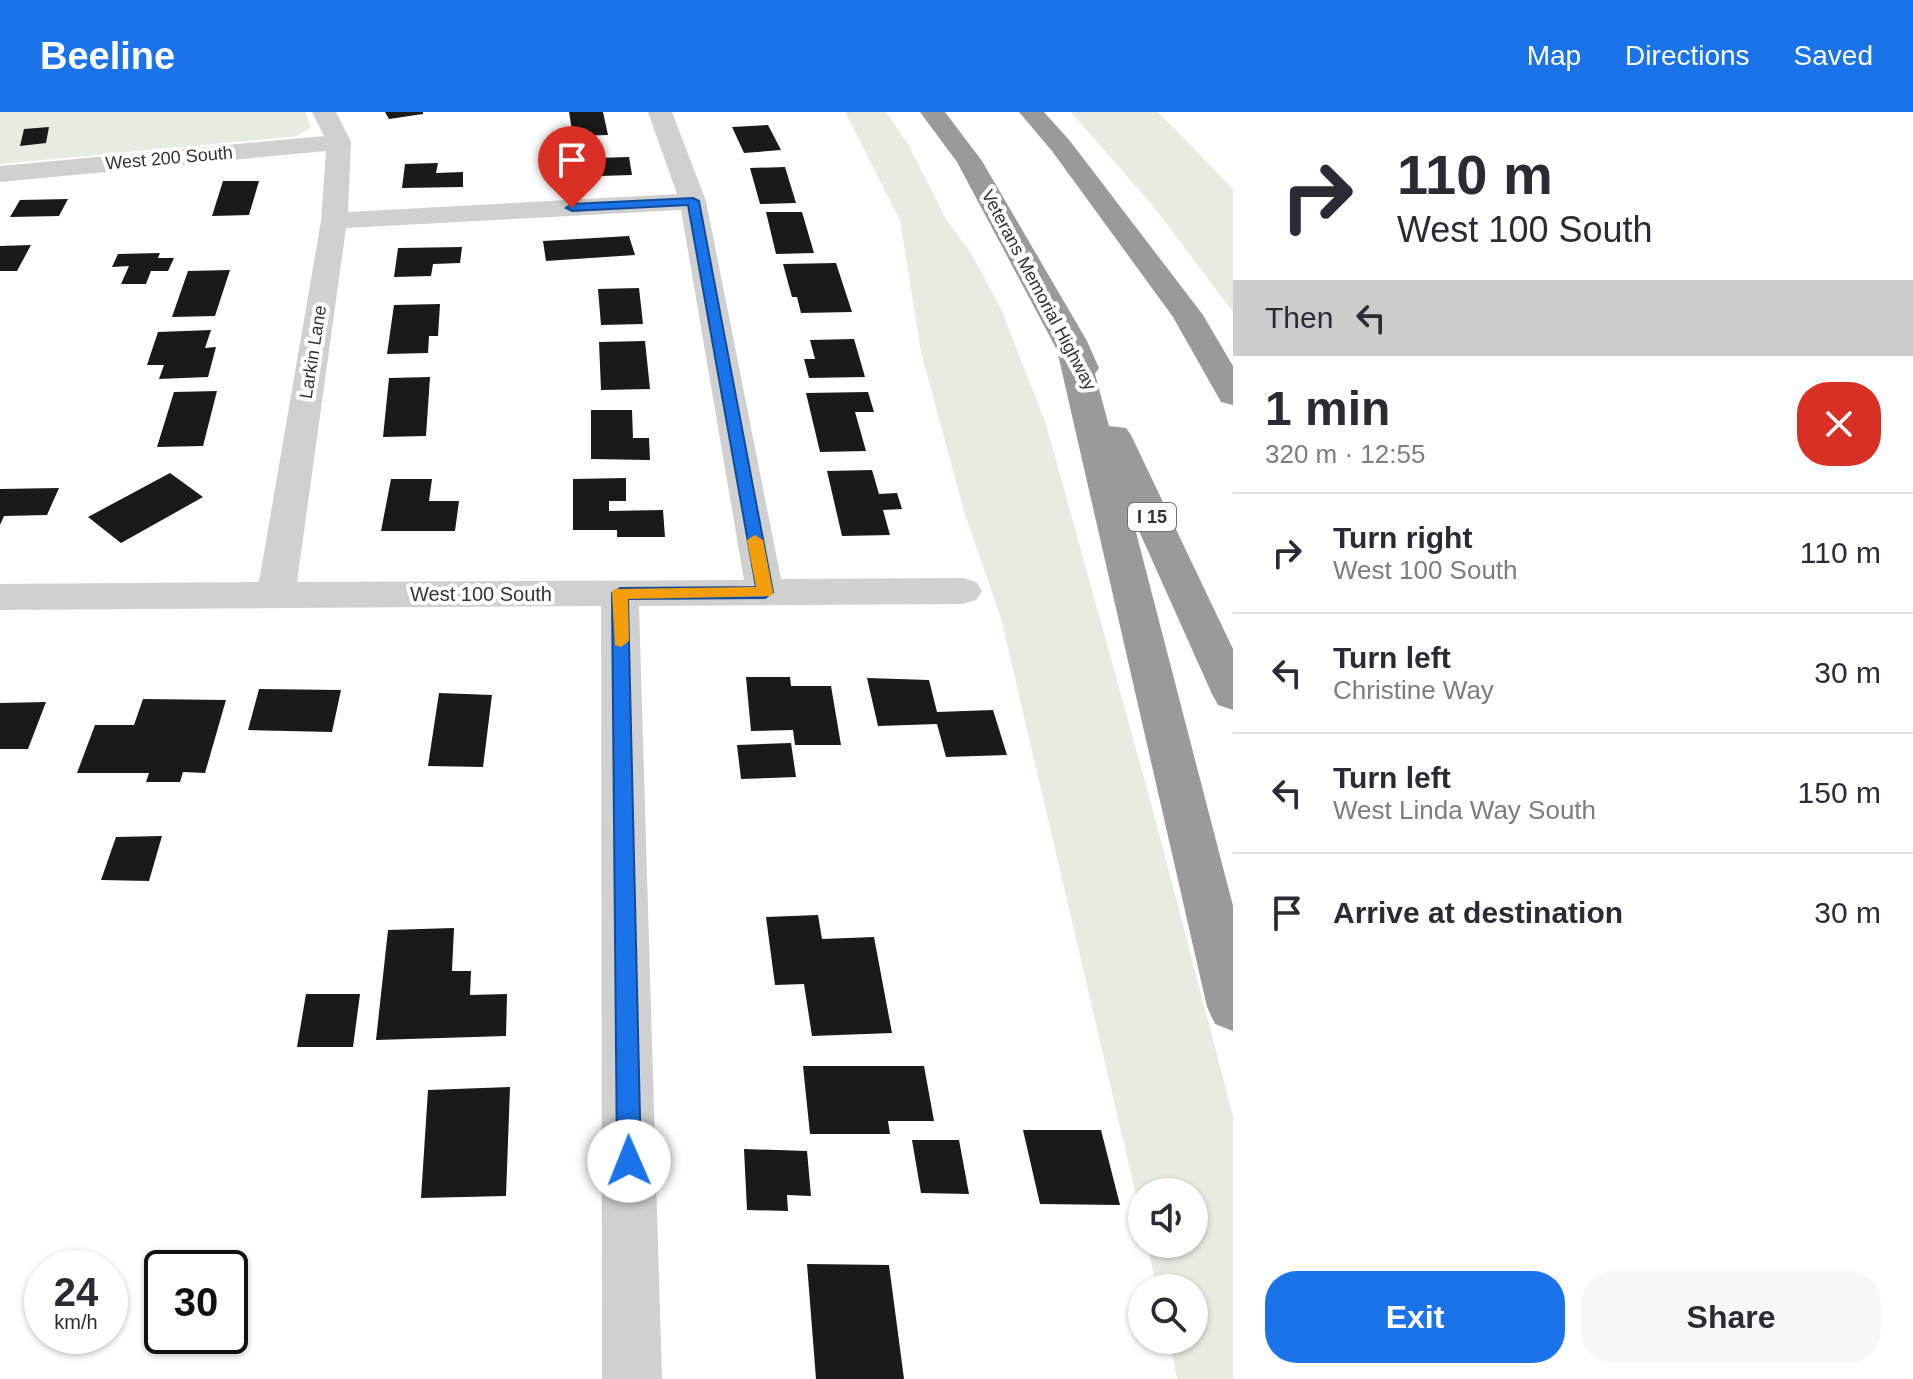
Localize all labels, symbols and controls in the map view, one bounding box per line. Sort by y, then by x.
text: Beeline [40,35,175,77]
text: Map [1527,40,1581,71]
text: Directions [1625,40,1750,71]
text: Saved [1794,40,1873,71]
pin [538,126,606,208]
icon: arrive [550,138,594,182]
street label: West 200 South [104,142,234,174]
text: 110 m [1397,143,1553,206]
icon: right [1265,144,1369,248]
street label: Veterans Memorial Highway [978,186,1100,394]
text: West 100 South [1397,209,1653,250]
icon: left [1349,296,1393,340]
text: Then [1265,301,1333,334]
street label: Larkin Lane [296,304,330,400]
text: 1 min [1265,382,1390,435]
button: close [1797,382,1881,466]
text: 320 m · 12:55 [1265,439,1425,469]
road number: I 15 [1128,503,1176,531]
text: Turn right [1333,521,1472,554]
icon: right [1265,531,1309,575]
text: 110 m [1800,536,1881,569]
text: West 100 South [1333,555,1518,585]
street label: West 100 South [410,583,552,605]
text: Turn left [1333,641,1451,674]
icon: left [1265,651,1309,695]
text: 30 m [1814,656,1881,689]
text: Christine Way [1333,675,1494,705]
text: Turn left [1333,761,1451,794]
icon: left [1265,771,1309,815]
text: 150 m [1798,776,1881,809]
text: West Linda Way South [1333,795,1596,825]
icon: arrive [1265,891,1309,935]
text: Arrive at destination [1333,896,1623,929]
text: 30 m [1814,896,1881,929]
position arrow [587,1119,671,1203]
map controls [1128,1178,1208,1354]
button: sound [1128,1178,1208,1258]
speed limit sign: 30 [144,1250,248,1354]
text: 24 [54,1270,98,1314]
button: Exit [1265,1271,1565,1363]
button: Share [1581,1271,1881,1363]
button: search [1128,1274,1208,1354]
text: km/h [54,1311,98,1333]

